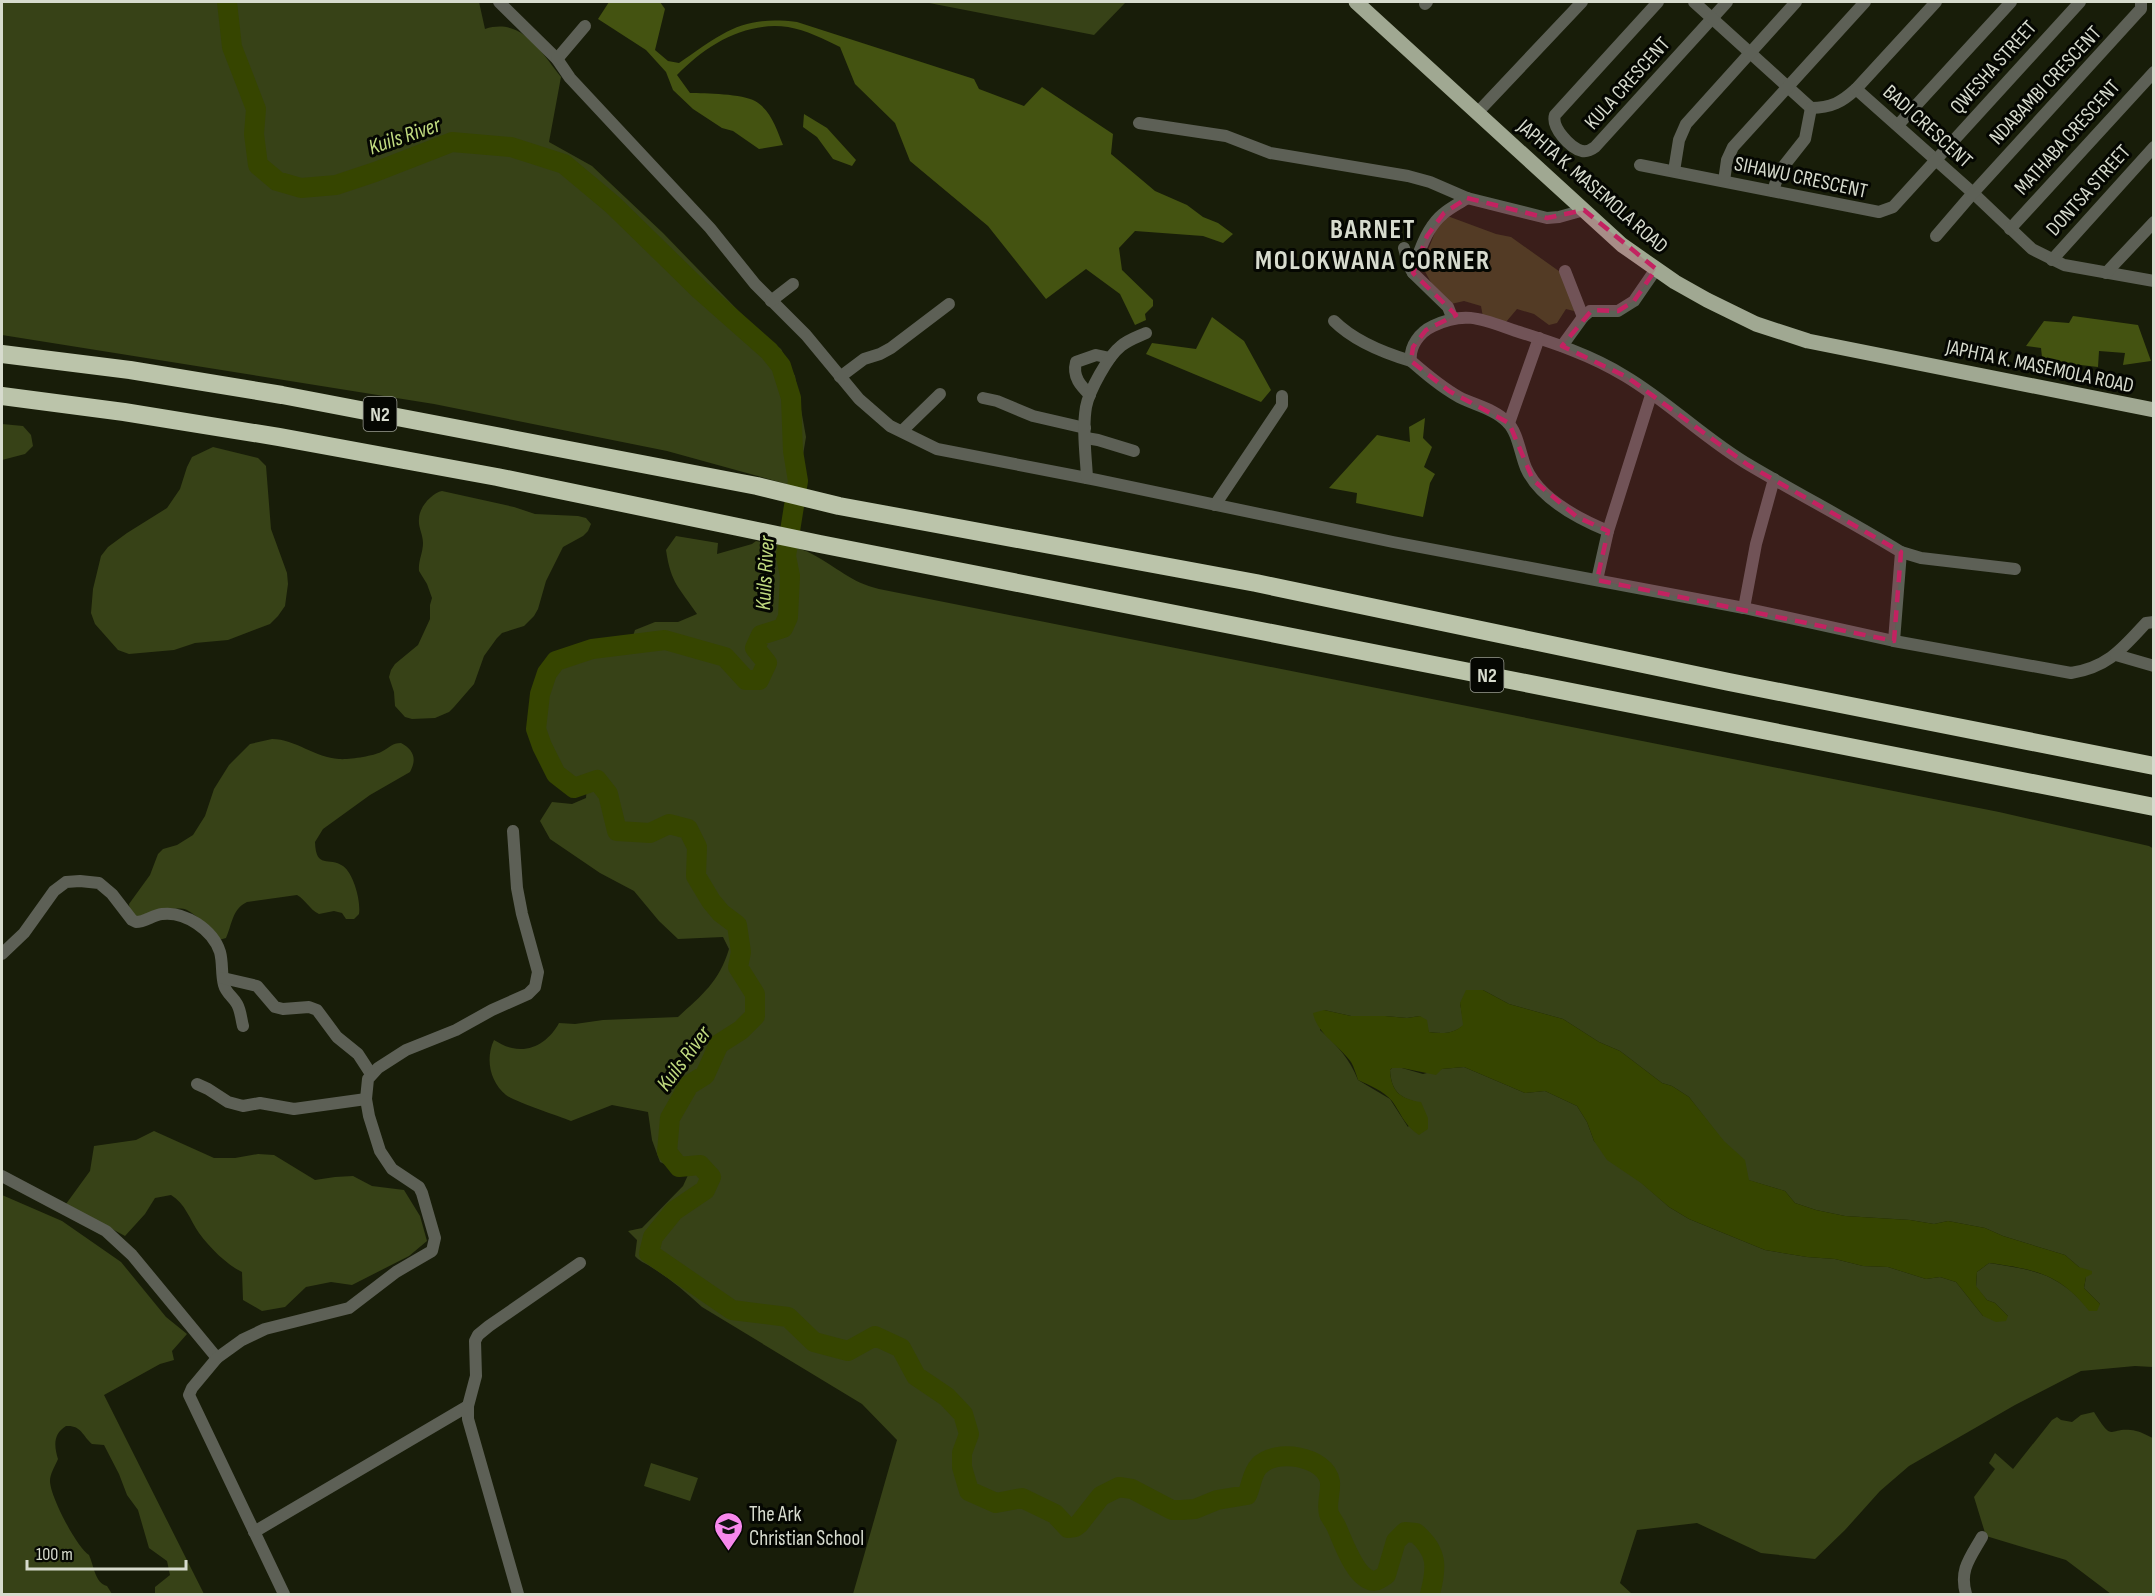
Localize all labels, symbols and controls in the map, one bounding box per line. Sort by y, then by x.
street label: QWESHA STREET [1945,15,2042,119]
street label: NDABAMBI CRESCENT [1984,21,2107,150]
street label: KULA CRESCENT [1579,32,1676,135]
street label: MATHABA CRESCENT [2009,74,2126,200]
street label: BADI CRESCENT [1878,80,1978,173]
water label: Kuils River [365,111,445,161]
street label: JAPHTA K. MASEMOLA ROAD [1512,114,1673,259]
street label: DONTSA STREET [2041,139,2136,241]
street label: SIHAWU CRESCENT [1732,151,1870,204]
district label: BARNET MOLOKWANA CORNER [1255,214,1491,277]
street label: JAPHTA K. MASEMOLA ROAD [1943,334,2136,399]
road number: N2 [364,397,397,431]
water label: Kuils River [750,534,781,611]
road number: N2 [1470,658,1504,692]
water label: Kuils River [651,1020,718,1097]
place label: The Ark Christian School [749,1502,864,1551]
school or university icon: The Ark Christian School [712,1510,744,1552]
scale bar [27,1533,186,1571]
text: 100 m [36,1544,73,1565]

